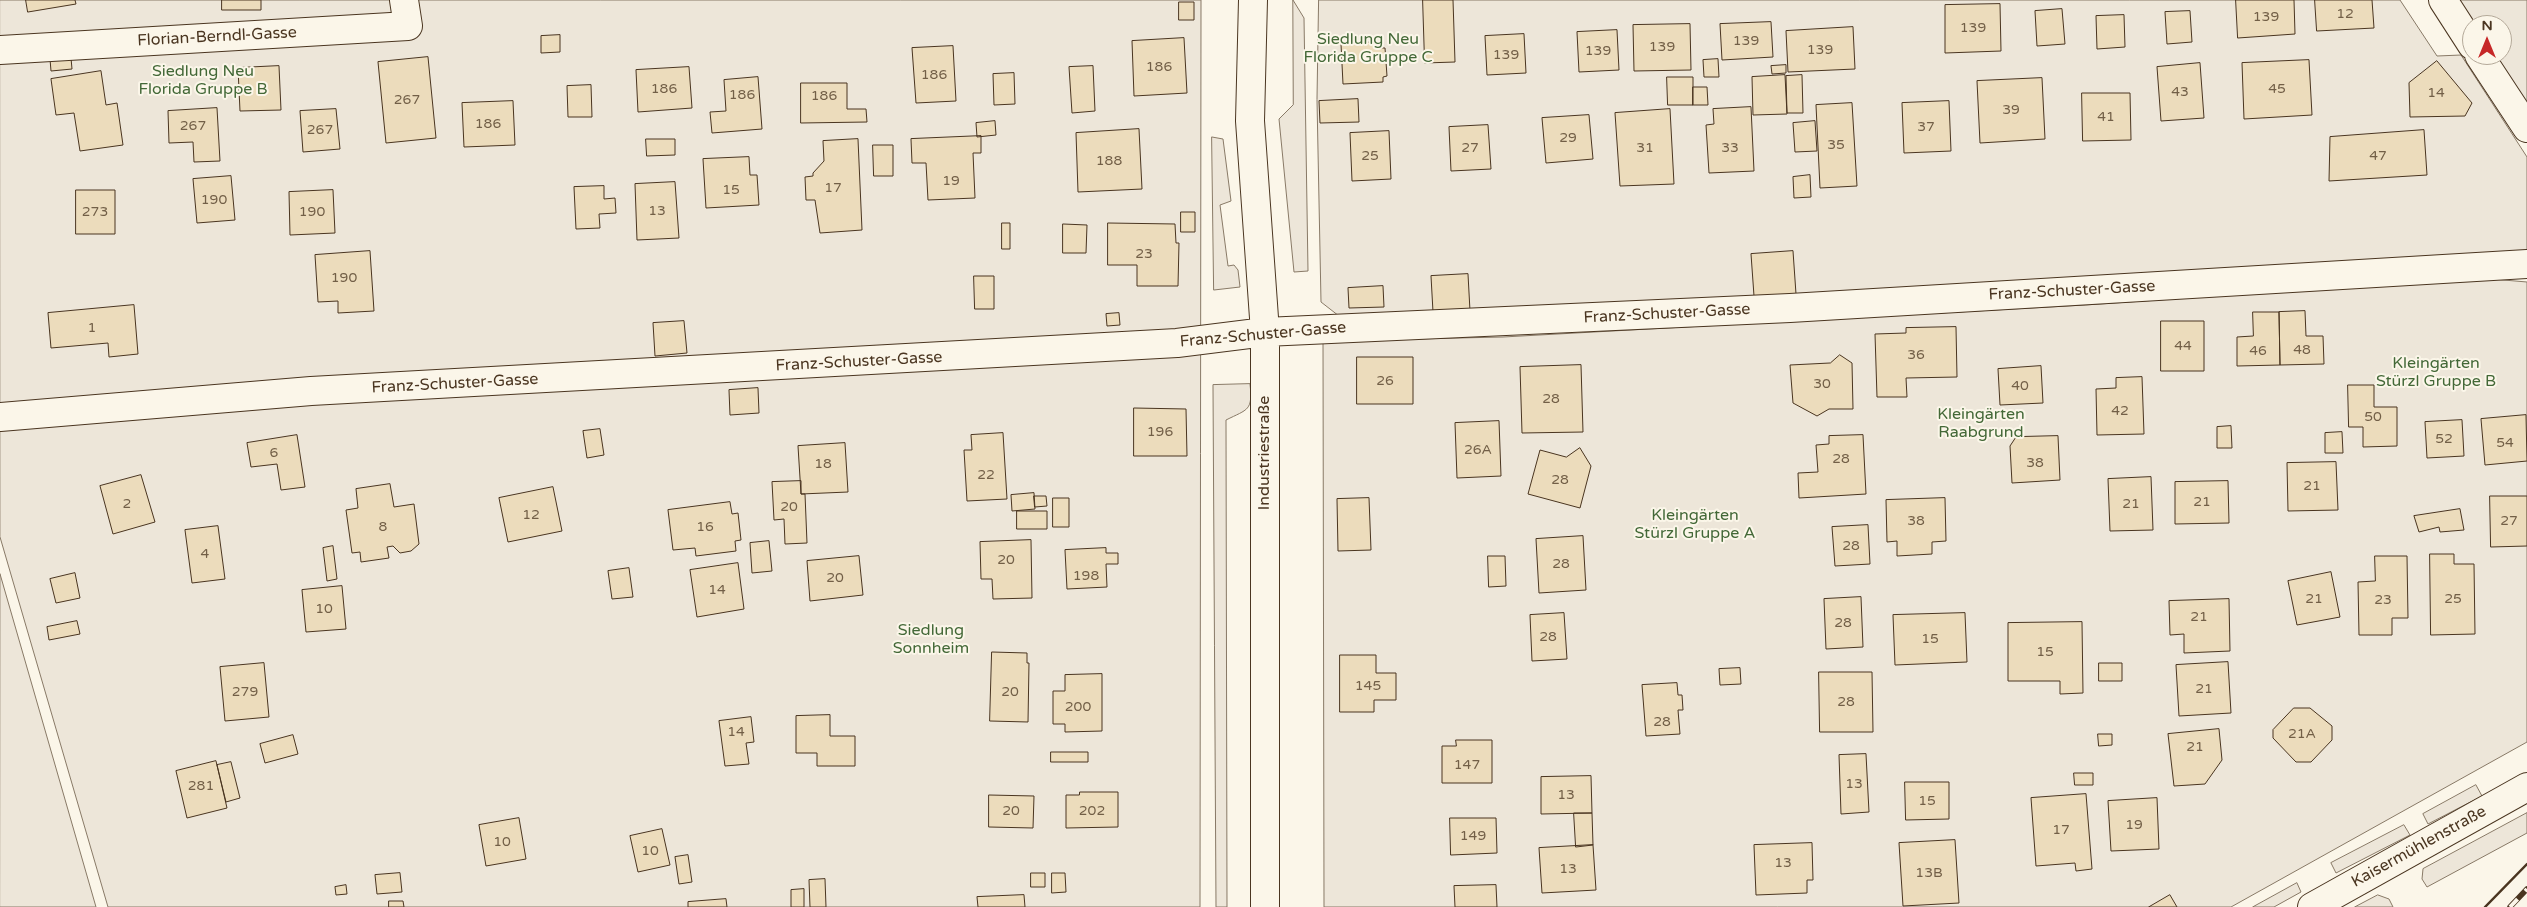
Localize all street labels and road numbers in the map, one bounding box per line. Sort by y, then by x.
street label: Florian-Berndl-Gasse [137,23,297,51]
street label: Franz-Schuster-Gasse [1988,277,2156,305]
street label: Franz-Schuster-Gasse [1583,300,1751,328]
street label: Franz-Schuster-Gasse [1179,318,1347,352]
street label: Franz-Schuster-Gasse [775,348,943,376]
street label: Franz-Schuster-Gasse [371,370,539,398]
street label: Industriestraße [1255,396,1275,510]
street label: Kaisermühlenstraße [2348,802,2490,892]

